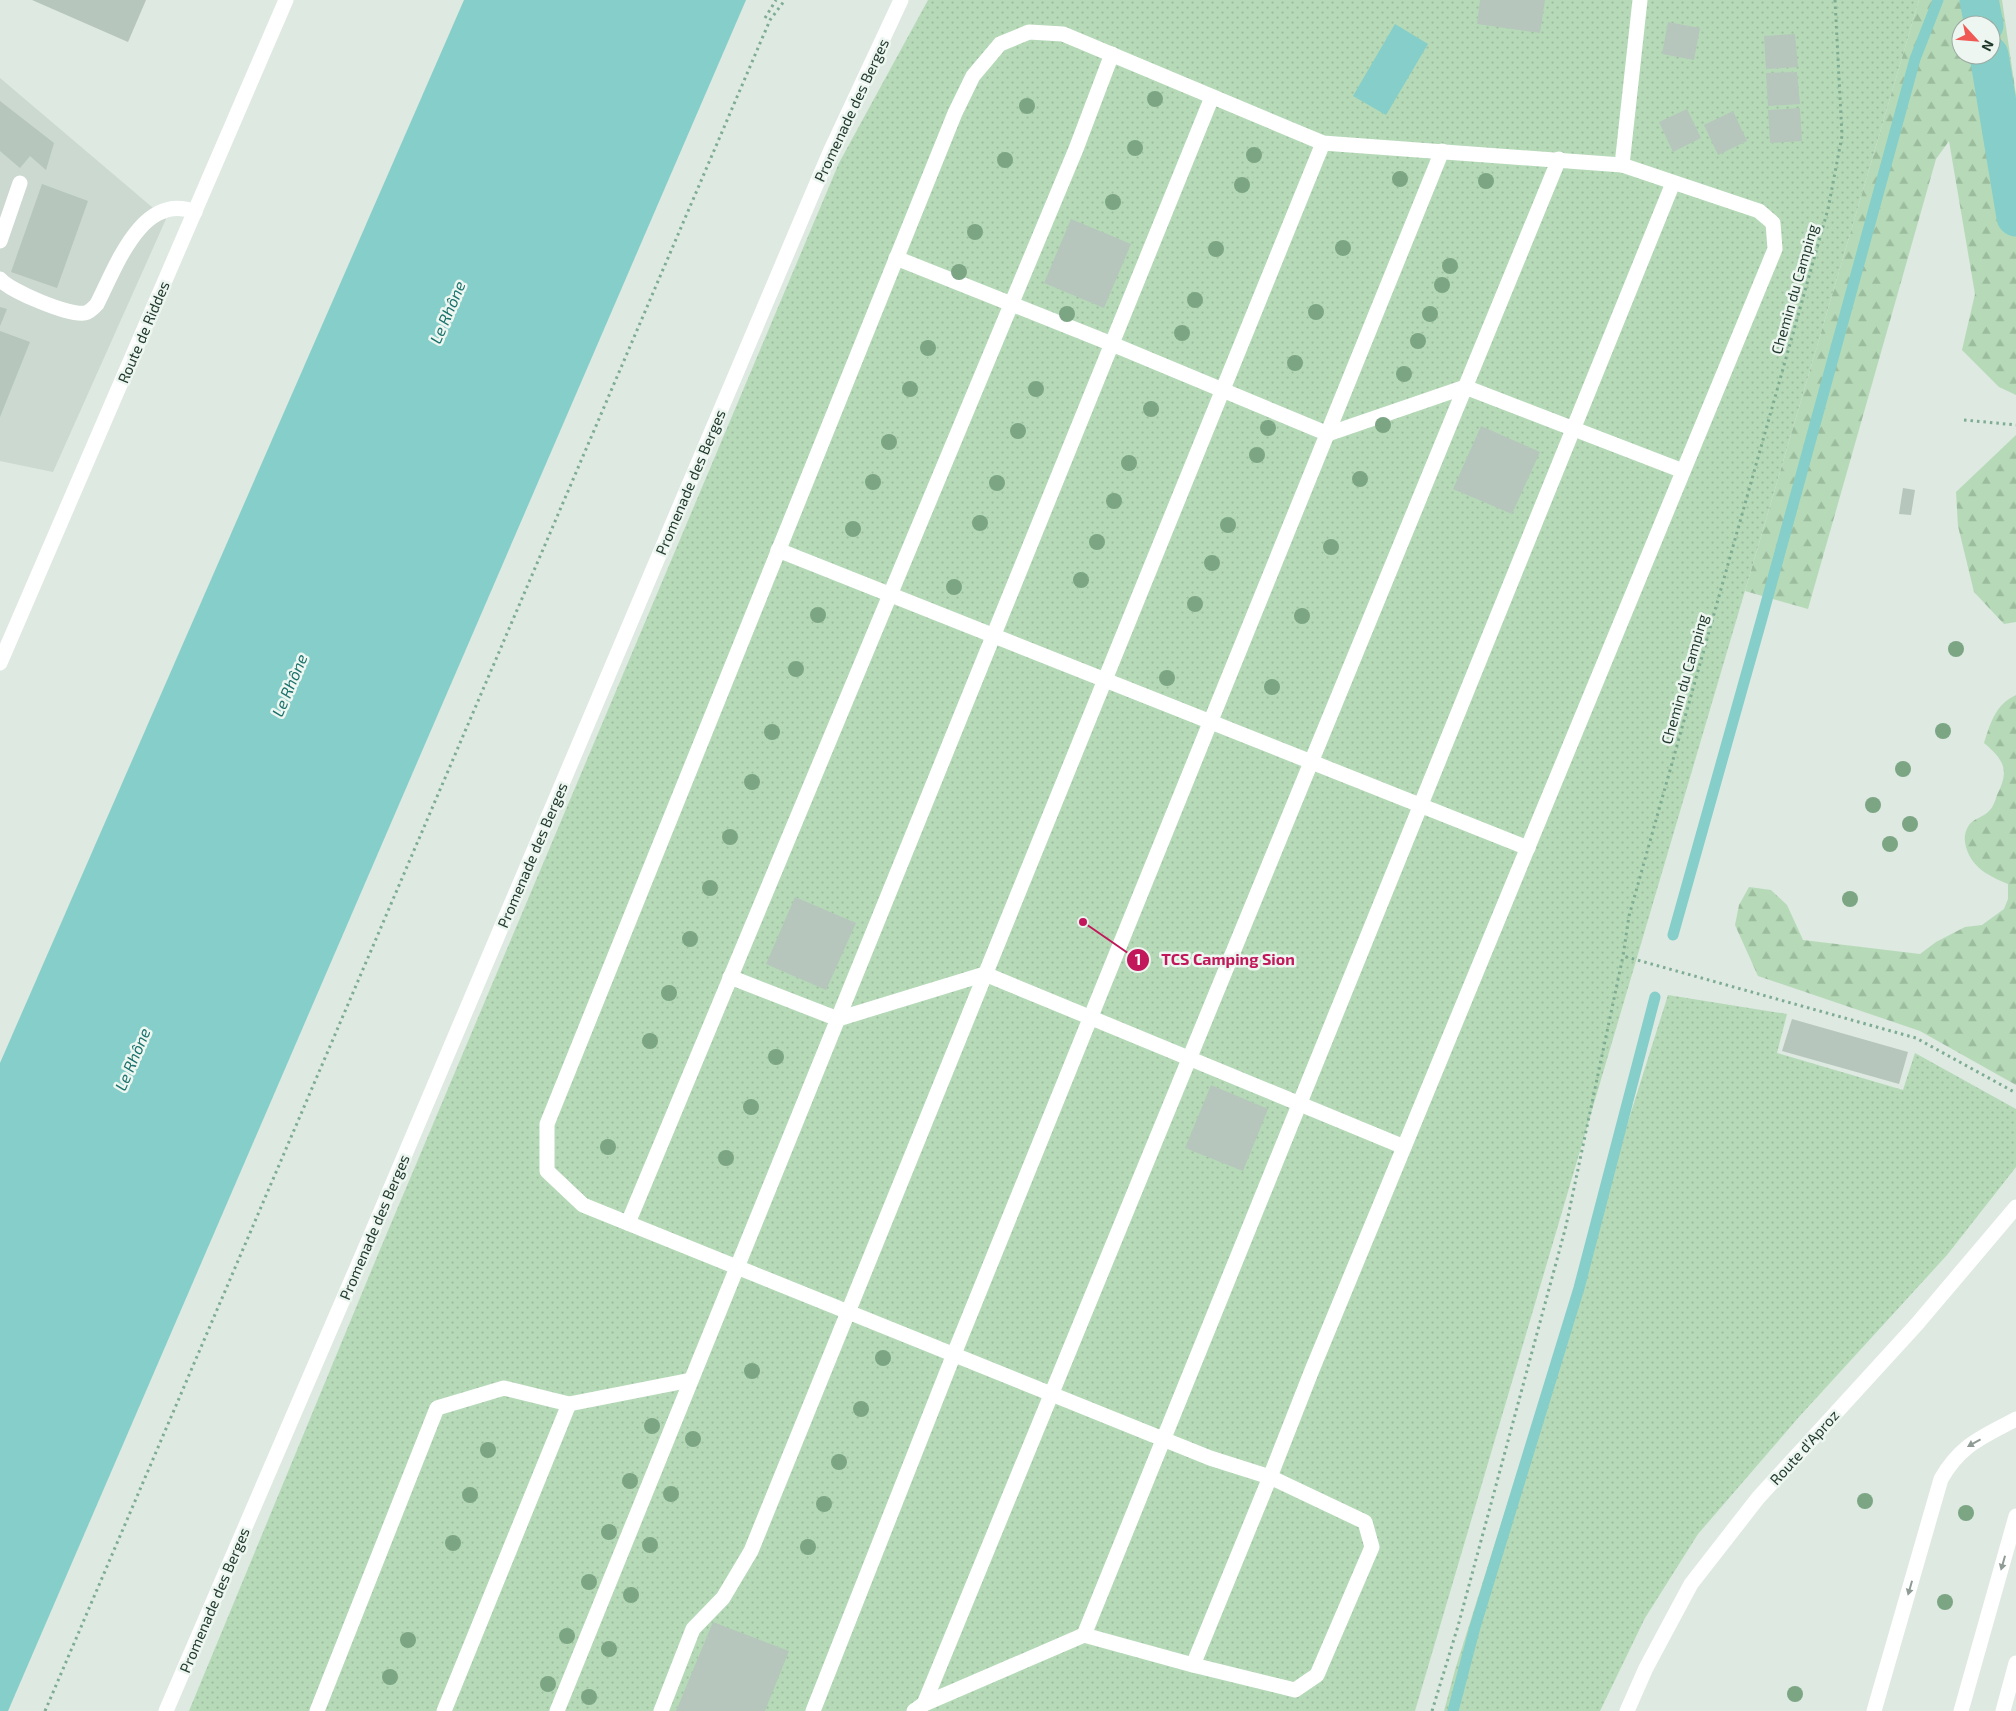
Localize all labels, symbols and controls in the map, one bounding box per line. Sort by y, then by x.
north arrow [1951,15,2001,65]
street label: Promenade des Berges [810,35,892,185]
text: N [1978,38,1998,54]
street label: Chemin du Camping [1767,221,1821,356]
water label: Le Rhône [425,277,469,346]
street label: Route de Riddes [113,278,173,386]
street label: Promenade des Berges [651,407,729,557]
street label: Chemin du Camping [1657,611,1711,746]
water label: Le Rhône [267,650,311,719]
street label: Promenade des Berges [493,780,571,930]
callout: TCS Camping Sion [1126,944,1304,975]
text: TCS Camping Sion [1161,949,1295,968]
text: 1 [1135,950,1141,968]
water label: Le Rhône [110,1024,154,1093]
street label: Promenade des Berges [335,1152,413,1302]
street label: Route d'Aproz [1766,1406,1842,1488]
one-way arrow [1967,1438,1980,1447]
street label: Promenade des Berges [175,1525,253,1675]
one-way arrow [1998,1556,2006,1571]
one-way arrow [1905,1580,1913,1595]

